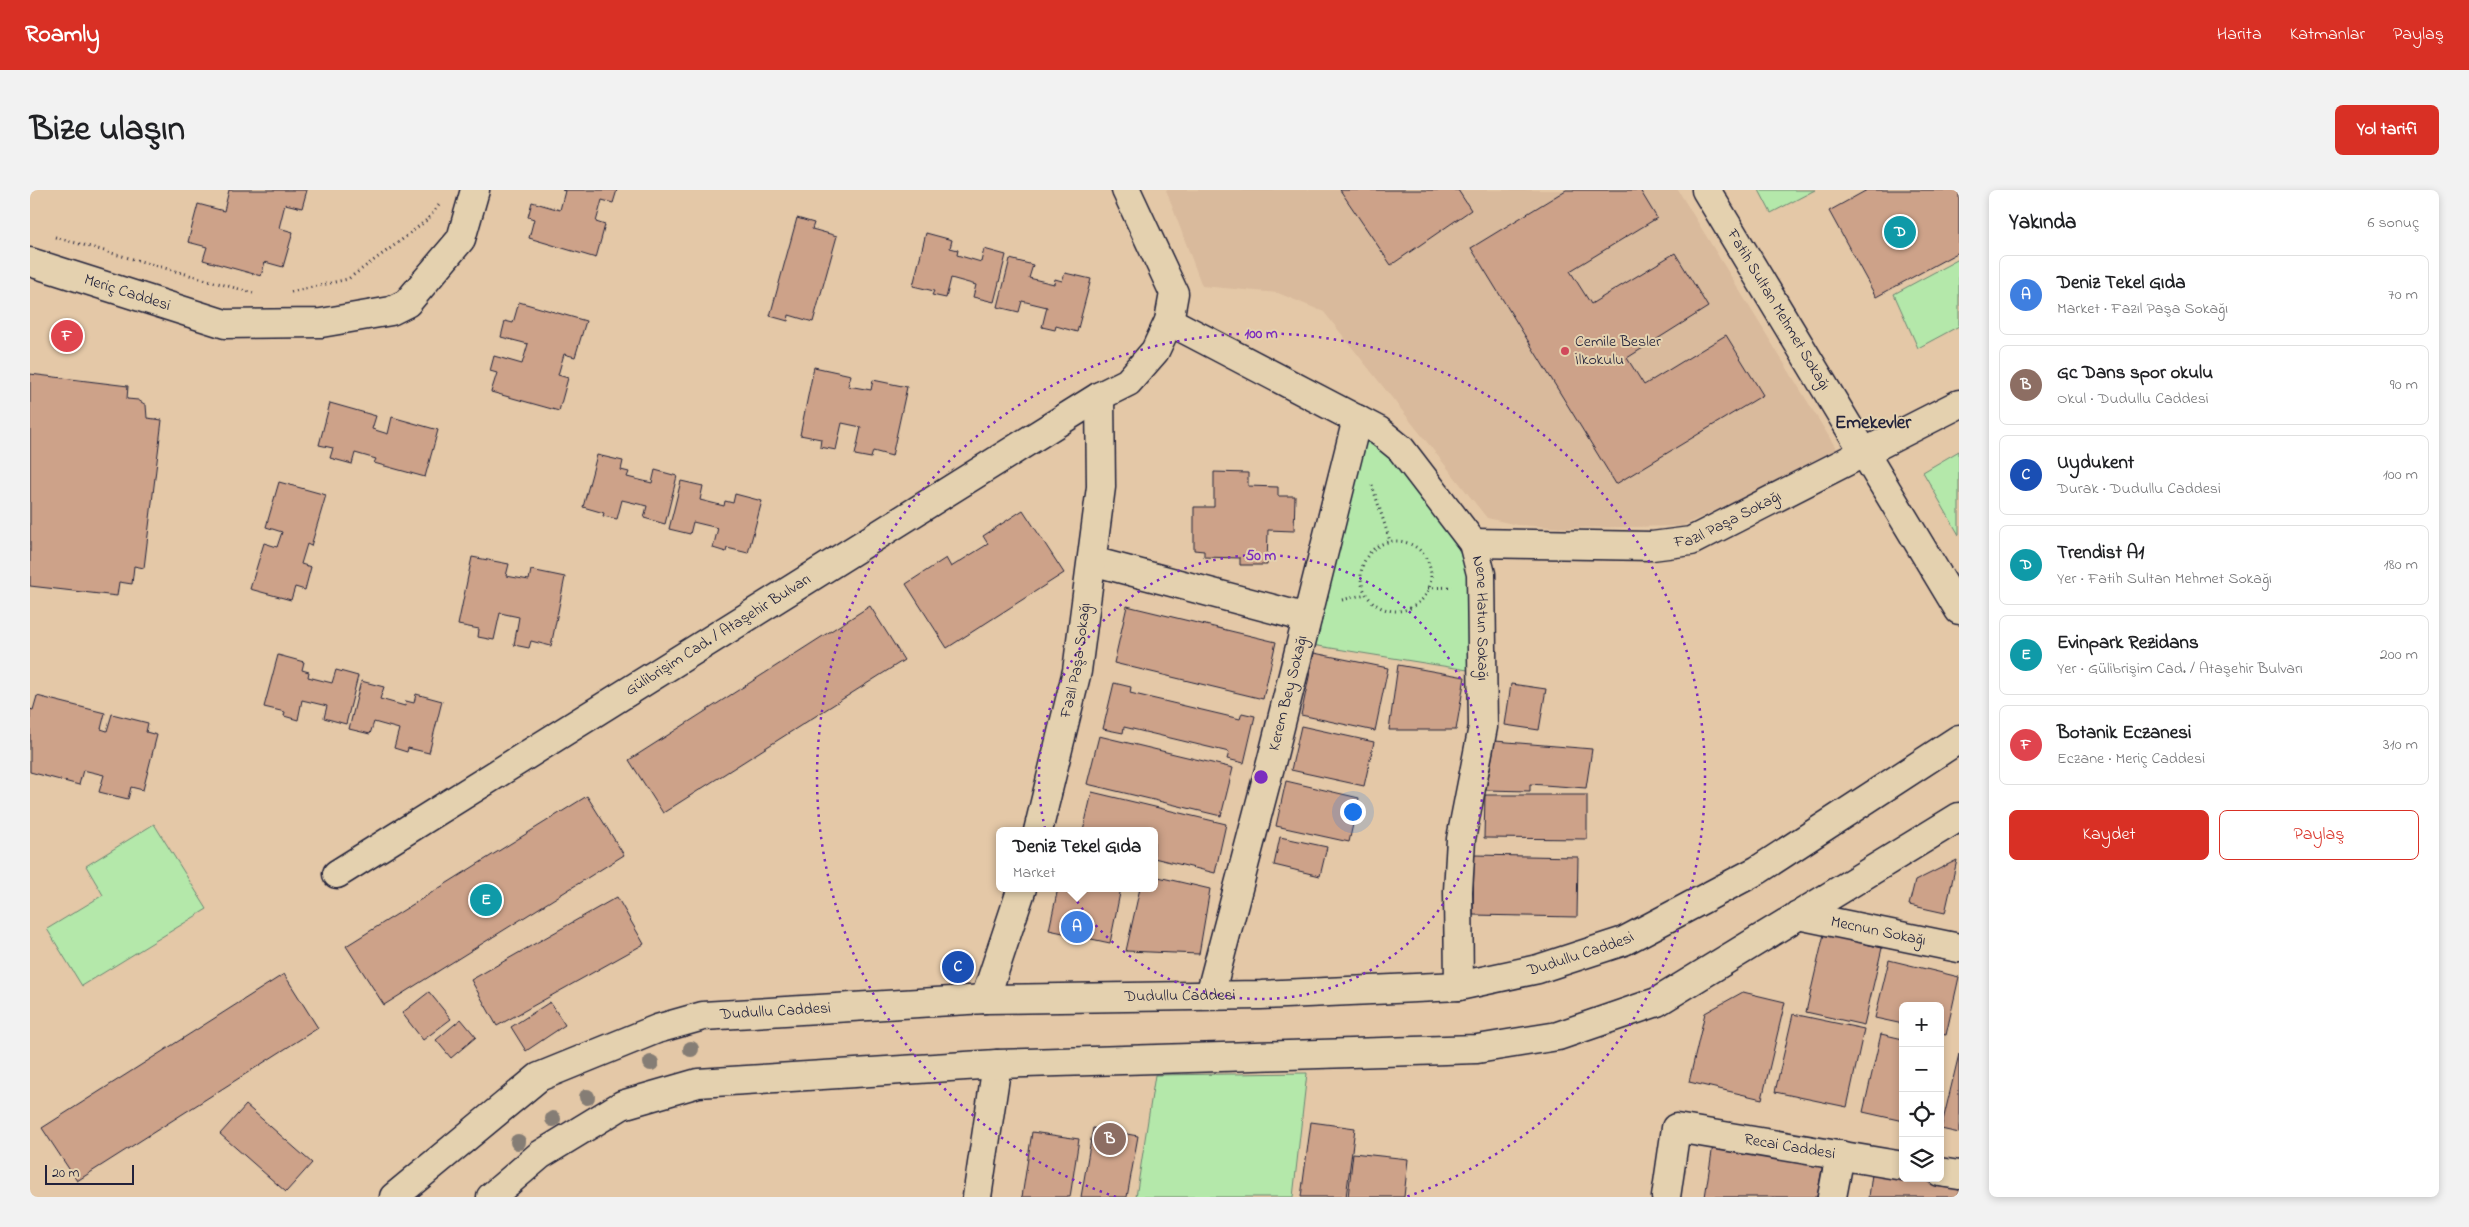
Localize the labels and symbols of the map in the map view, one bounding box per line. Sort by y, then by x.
pin: D [1884,213,1916,251]
street label: Fatih Sultan Mehmet Sokağı [1720,224,1836,395]
street label: Meriç Caddesi [81,268,174,318]
pin: F [51,317,83,355]
text: 100 m [1244,323,1278,345]
place label: Cemile Besler İlkokulu [1575,330,1661,372]
marker: Cemile Besler İlkokulu [1559,345,1571,357]
district label: Emekevler [1835,410,1912,437]
street label: Fazıl Paşa Sokağı [1672,485,1786,555]
text: 50 m [1246,545,1277,567]
street label: Nene Hatun Sokağı [1465,553,1494,681]
street label: Gülibrişim Cad. / Ataşehir Bulvarı [621,568,816,702]
street label: Fazıl Paşa Sokağı [1054,601,1098,722]
street label: Kerem Bey Sokağı [1263,633,1315,753]
centre of rings [1252,768,1270,786]
your location [1340,799,1366,825]
pin: E [470,881,502,919]
pin: A [1061,908,1093,946]
street label: Mecnun Sokağı [1829,910,1928,953]
street label: Dudullu Caddesi [1524,926,1639,983]
pin: C [942,948,974,986]
street label: Dudullu Caddesi [1123,983,1236,1009]
street label: Dudullu Caddesi [718,996,832,1027]
pin: B [1094,1120,1126,1158]
street label: Recai Caddesi [1742,1128,1837,1167]
scale bar [45,1162,134,1185]

